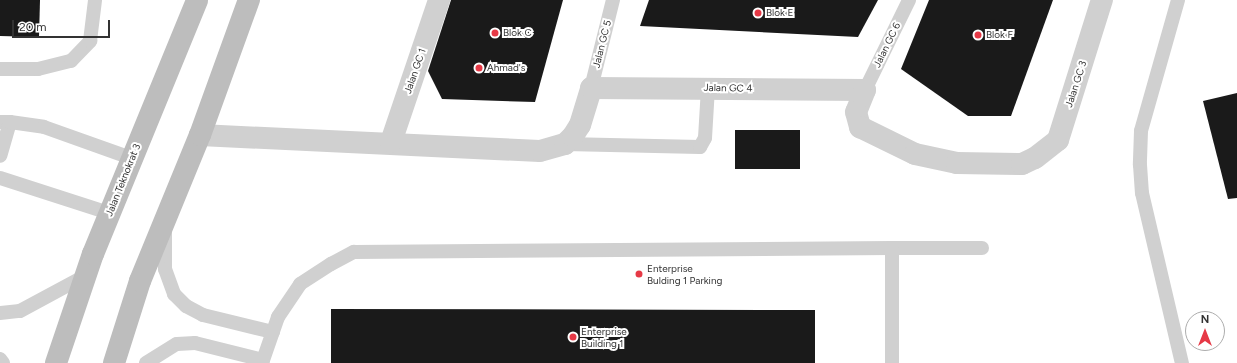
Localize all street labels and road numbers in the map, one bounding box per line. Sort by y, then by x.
street label: Jalan GC 5 [590,19,614,69]
street label: Jalan GC 6 [871,21,903,69]
street label: Jalan GC 1 [402,47,428,95]
street label: Jalan GC 3 [1063,59,1089,109]
street label: Jalan GC 4 [703,82,753,94]
street label: Jalan Teknokrat 3 [103,142,143,218]

